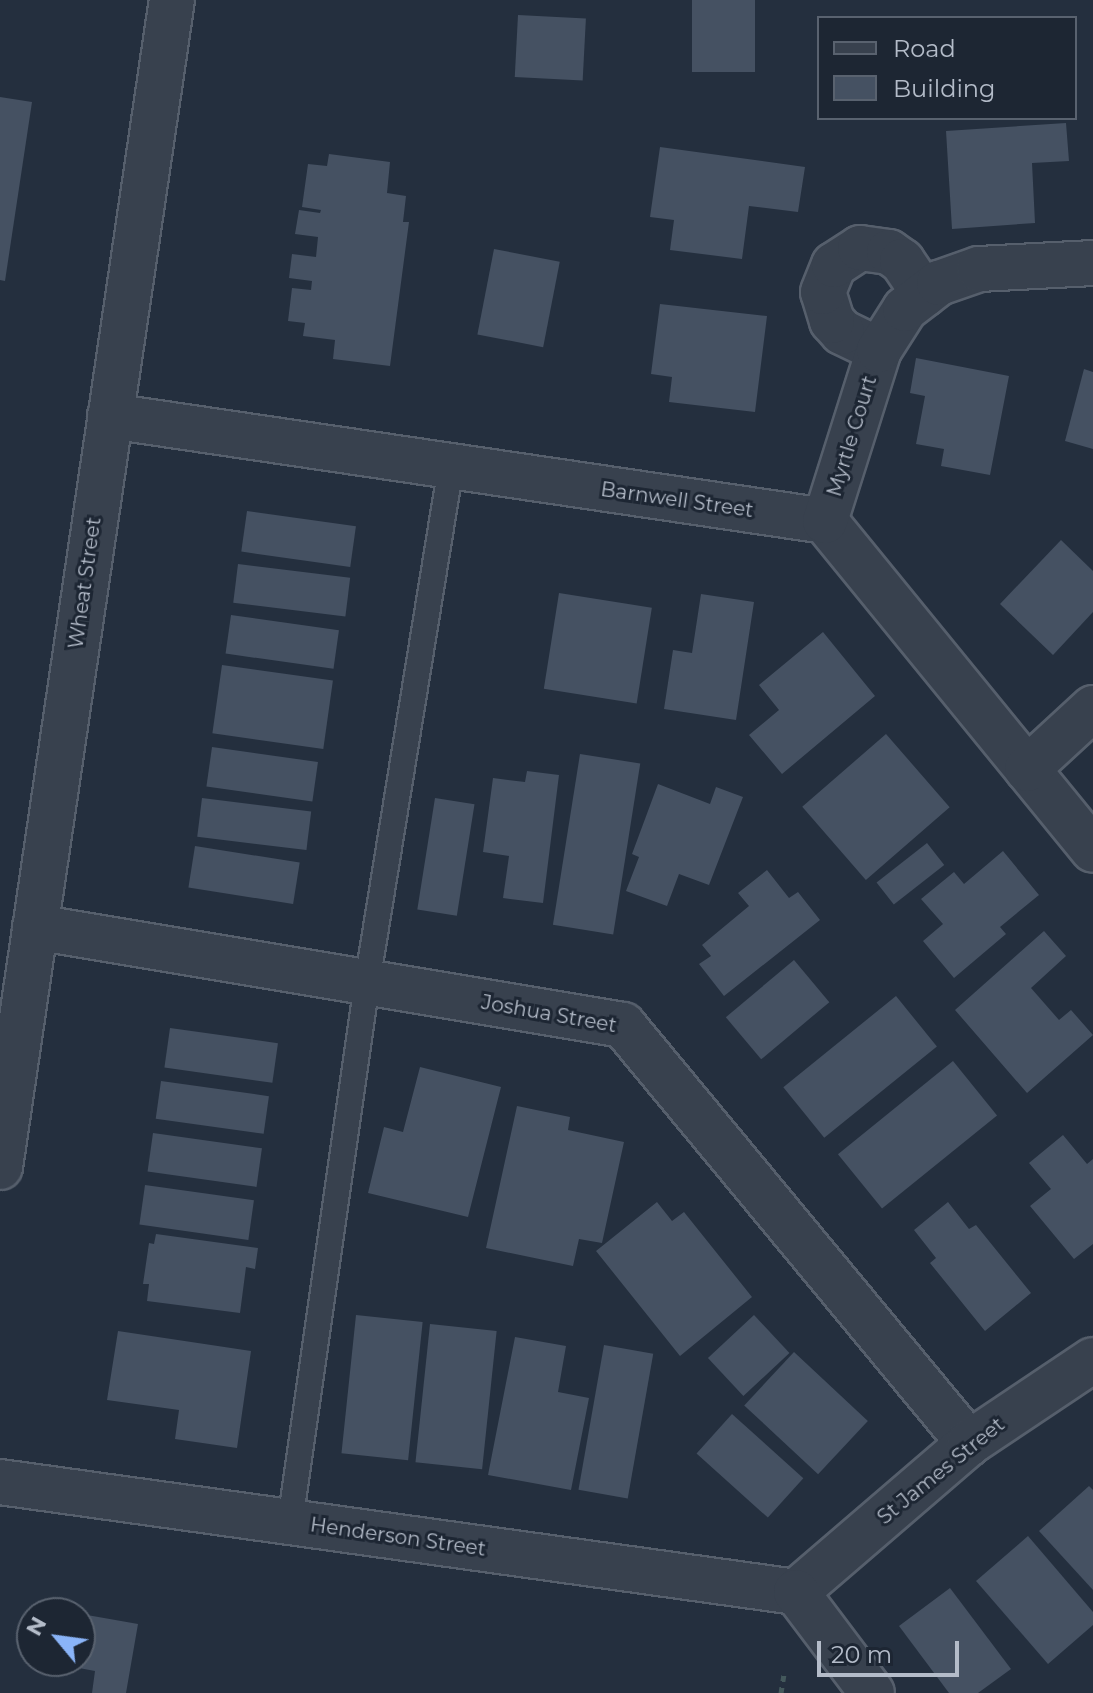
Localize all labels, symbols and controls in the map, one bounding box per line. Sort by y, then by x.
legend [817,16,1077,120]
text: Road [893,34,956,63]
text: Building [893,74,996,103]
street label: Myrtle Court [822,373,882,499]
street label: Barnwell Street [599,477,755,523]
street label: Wheat Street [64,516,106,650]
street label: Joshua Street [480,990,618,1038]
street label: St James Street [873,1413,1009,1529]
street label: Henderson Street [309,1513,487,1561]
north arrow [16,1597,96,1677]
text: N [20,1612,52,1640]
scale bar [821,1625,963,1675]
text: 20 m [831,1640,892,1669]

